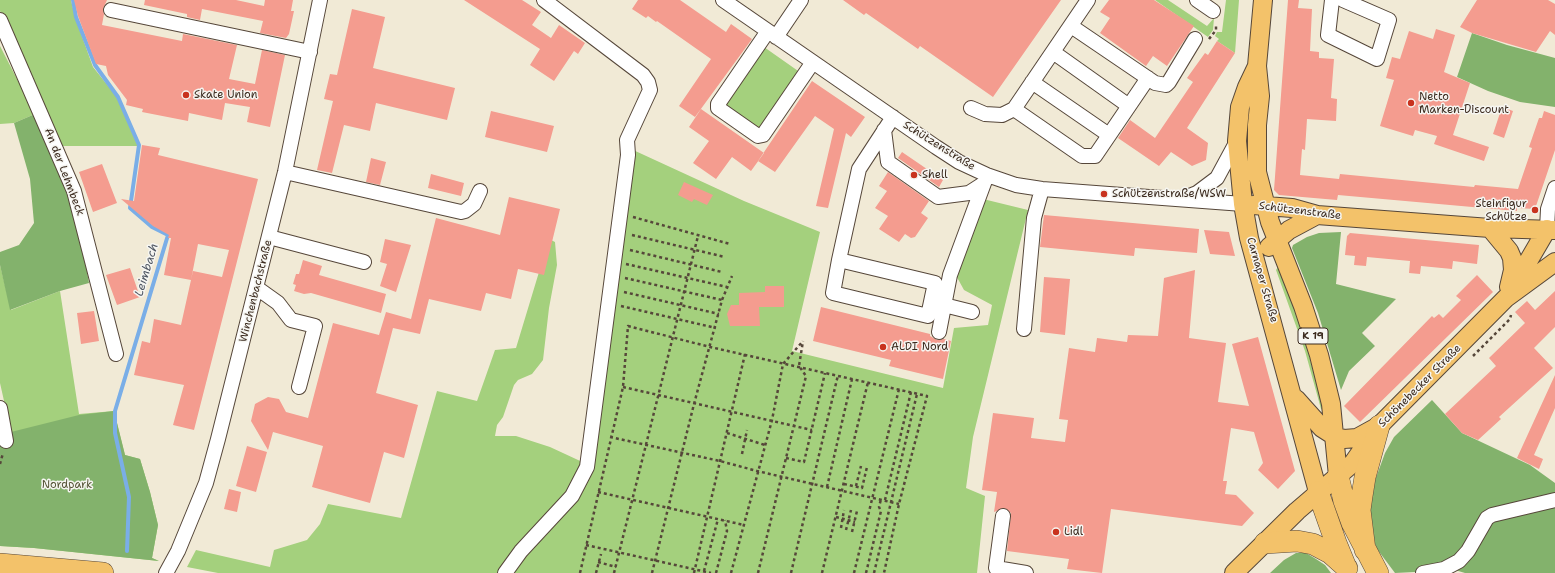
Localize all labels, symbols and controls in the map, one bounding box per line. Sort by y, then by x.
place label: Skate Union [194,88,257,102]
marker: Skate Union [181,90,191,100]
place label: Netto Marken-Discount [1419,90,1509,116]
marker: Netto Marken-Discount [1406,98,1416,108]
street label: Schützenstraße [900,118,978,174]
street label: An der Lehmbeck [41,126,87,218]
place label: Shell [922,168,948,182]
marker: Shell [909,170,919,180]
place label: Schützenstraße/WSW [1112,187,1226,201]
marker: Schützenstraße/WSW [1099,189,1109,199]
place label: Steinfigur Schütze [1475,197,1527,223]
street label: Schützenstraße [1258,199,1342,223]
marker: Steinfigur Schütze [1530,205,1540,215]
street label: Carnaper Straße [1243,236,1281,324]
street label: Winchenbachstraße [237,238,275,344]
water label: Leimbach [132,242,162,298]
road number: K 19 [1298,328,1328,344]
place label: ALDI Nord [891,340,948,354]
marker: ALDI Nord [878,342,888,352]
street label: Schönebecker Straße [1376,342,1464,430]
park label: Nordpark [42,478,92,492]
place label: Lidl [1064,525,1083,539]
marker: Lidl [1051,527,1061,537]

